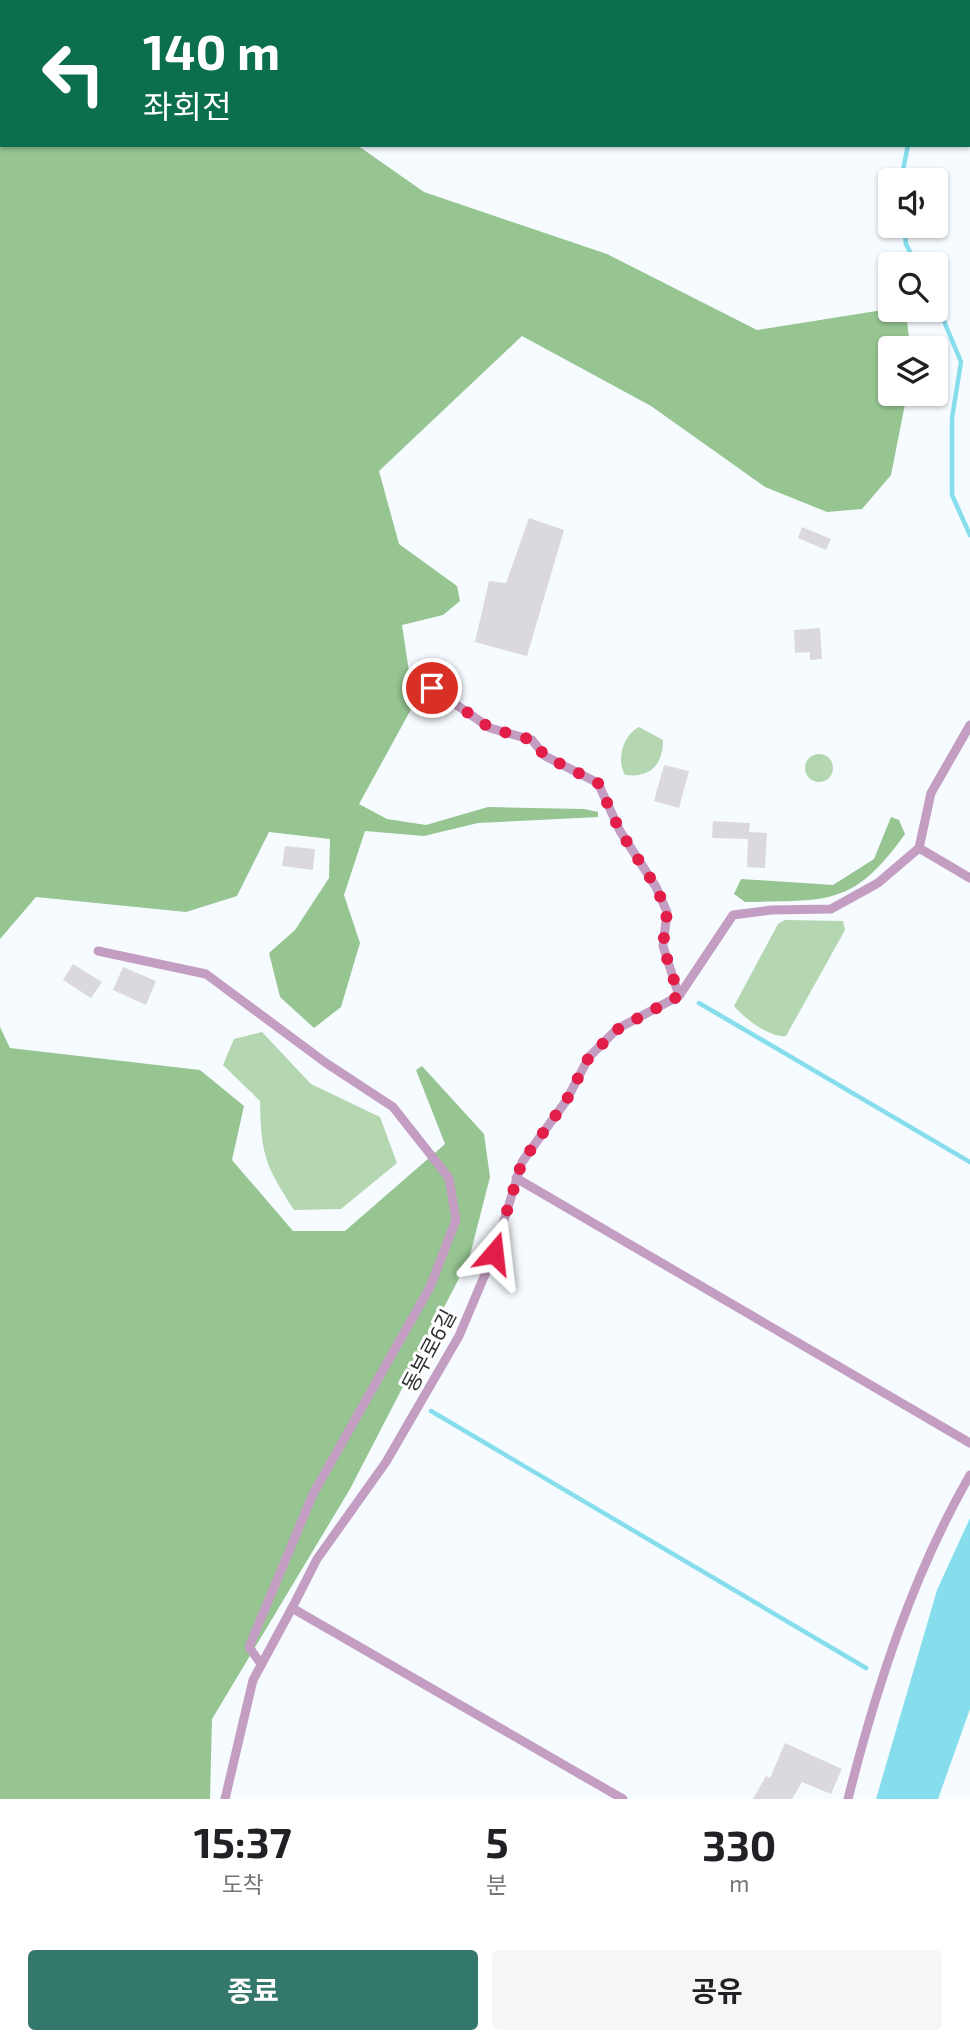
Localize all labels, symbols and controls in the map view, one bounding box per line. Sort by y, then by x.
text: 140 m [143,21,280,80]
icon: left [28,28,119,119]
text: 좌회전 [143,86,231,124]
map controls [878,168,948,406]
button: sound [878,168,948,238]
button: search [878,252,948,322]
button: layers [878,336,948,406]
pin [402,658,462,718]
icon: arrive [413,669,451,707]
position arrow [457,1216,531,1290]
street label: 동부로6길 [396,1305,460,1395]
text: 15:37 [194,1816,292,1866]
text: 5 [485,1816,509,1866]
text: 330 [702,1819,776,1869]
text: m [729,1869,749,1897]
text: 도착 [222,1870,264,1898]
text: 분 [486,1870,508,1898]
button: 종료 [28,1950,478,2030]
button: 공유 [492,1950,942,2030]

